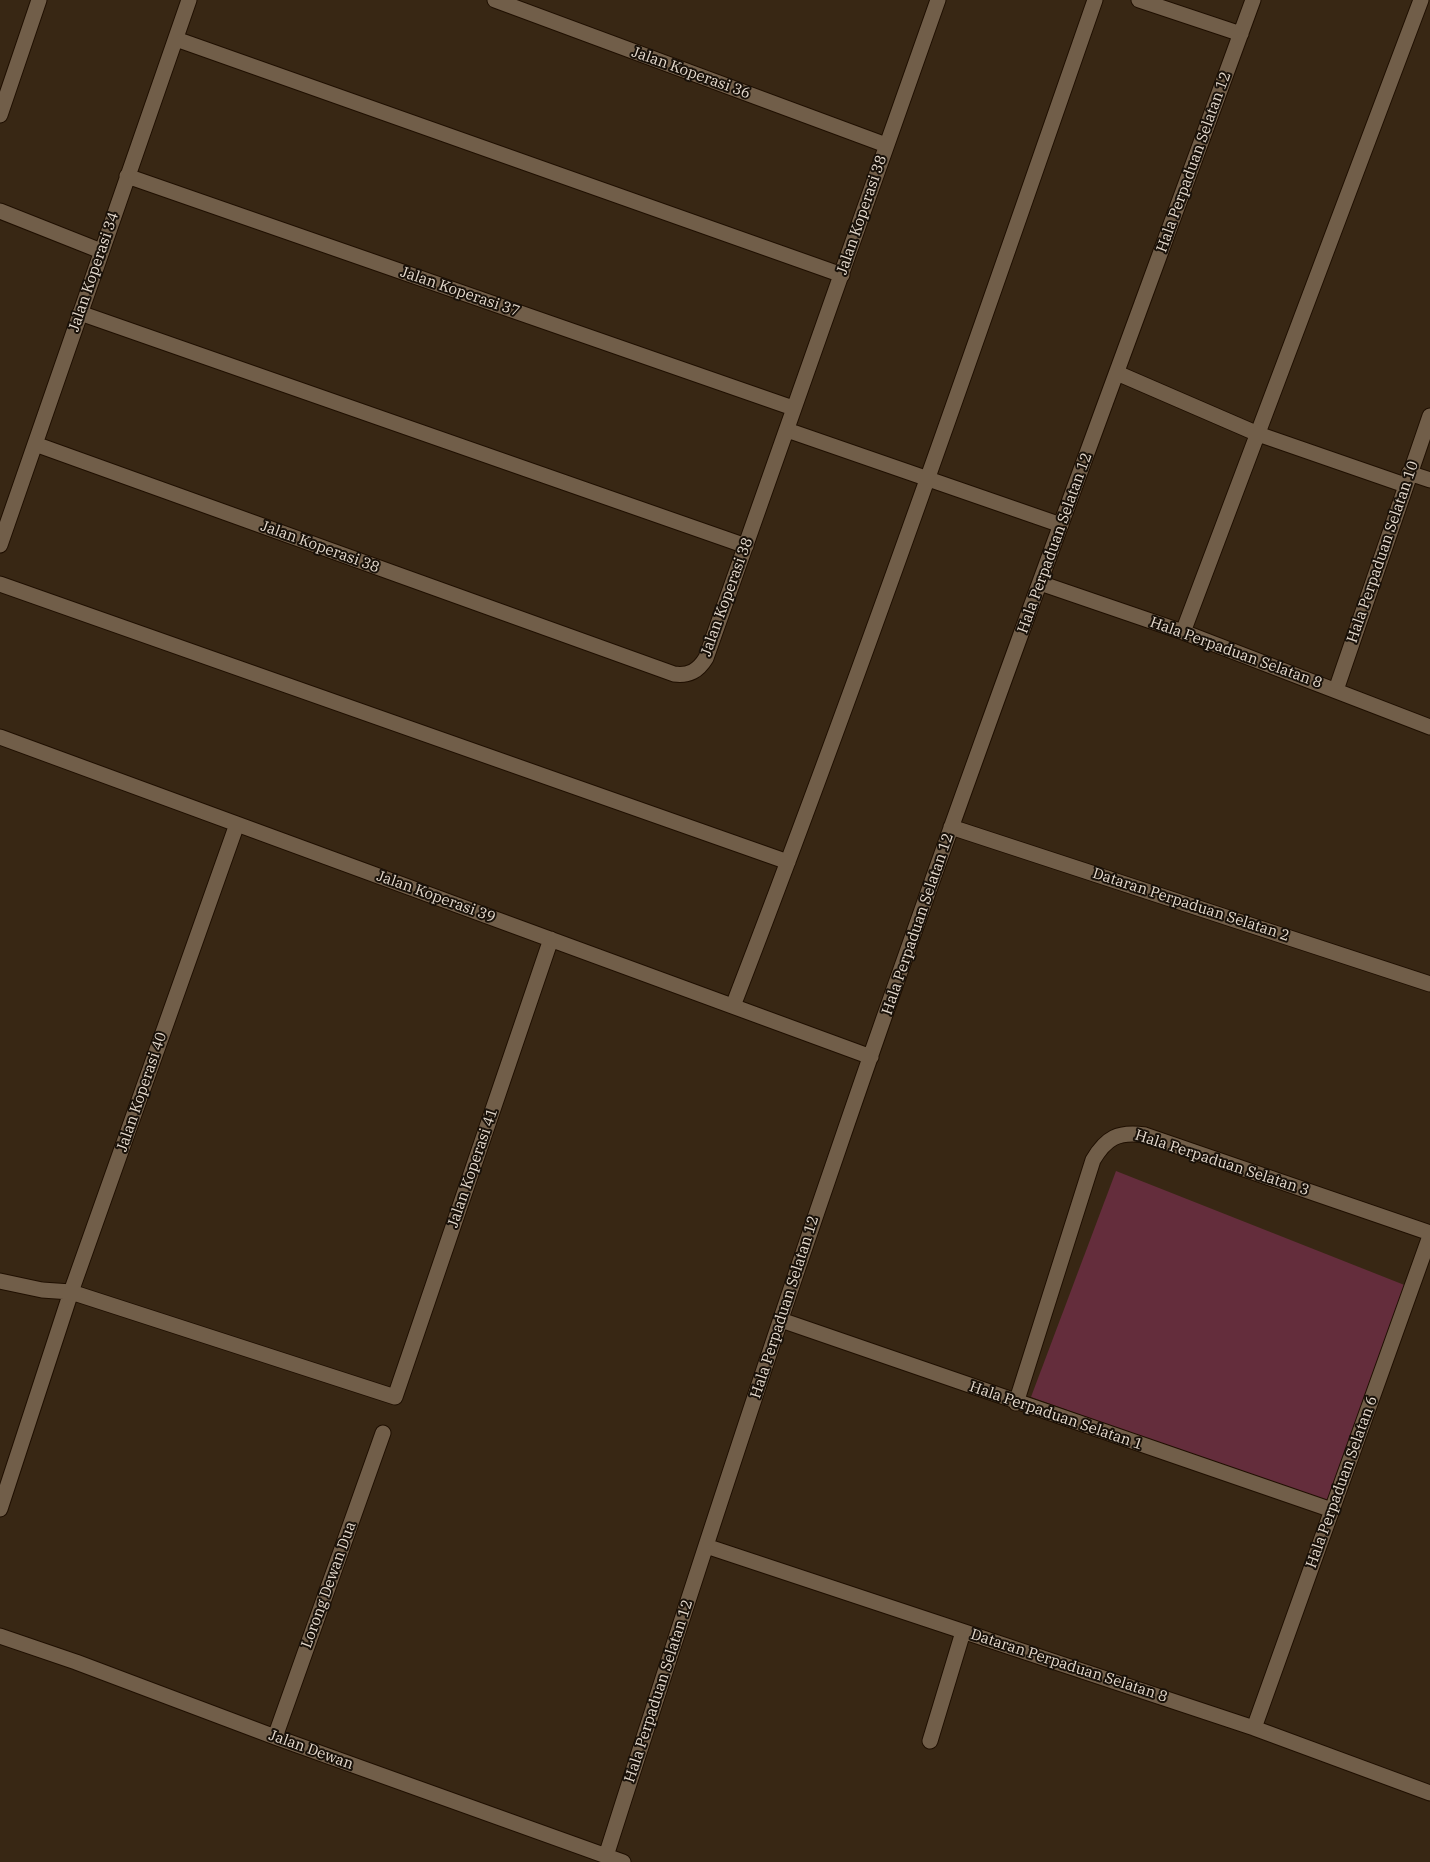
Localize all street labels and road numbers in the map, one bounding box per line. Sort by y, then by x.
street label: Jalan Koperasi 36 [629,43,753,103]
street label: Hala Perpaduan Selatan 12 [1153,69,1235,255]
street label: Jalan Koperasi 38 [833,153,891,277]
street label: Jalan Koperasi 34 [65,210,123,334]
street label: Jalan Koperasi 37 [398,263,522,321]
street label: Hala Perpaduan Selatan 12 [1014,450,1096,636]
street label: Hala Perpaduan Selatan 10 [1343,459,1423,645]
street label: Jalan Koperasi 38 [258,517,382,577]
street label: Jalan Koperasi 38 [697,535,757,659]
street label: Hala Perpaduan Selatan 8 [1147,613,1325,693]
street label: Hala Perpaduan Selatan 12 [878,831,958,1017]
street label: Dataran Perpaduan Selatan 2 [1090,865,1292,945]
street label: Jalan Koperasi 39 [374,867,498,927]
street label: Jalan Koperasi 40 [113,1030,171,1154]
street label: Jalan Koperasi 41 [444,1106,502,1230]
street label: Hala Perpaduan Selatan 3 [1133,1126,1311,1200]
street label: Hala Perpaduan Selatan 12 [747,1213,823,1401]
street label: Hala Perpaduan Selatan 1 [967,1378,1145,1454]
street label: Hala Perpaduan Selatan 6 [1302,1393,1382,1571]
street label: Lorong Dewan Dua [298,1519,360,1651]
street label: Hala Perpaduan Selatan 12 [621,1597,697,1785]
street label: Dataran Perpaduan Selatan 8 [968,1626,1170,1706]
street label: Jalan Dewan [266,1726,356,1774]

